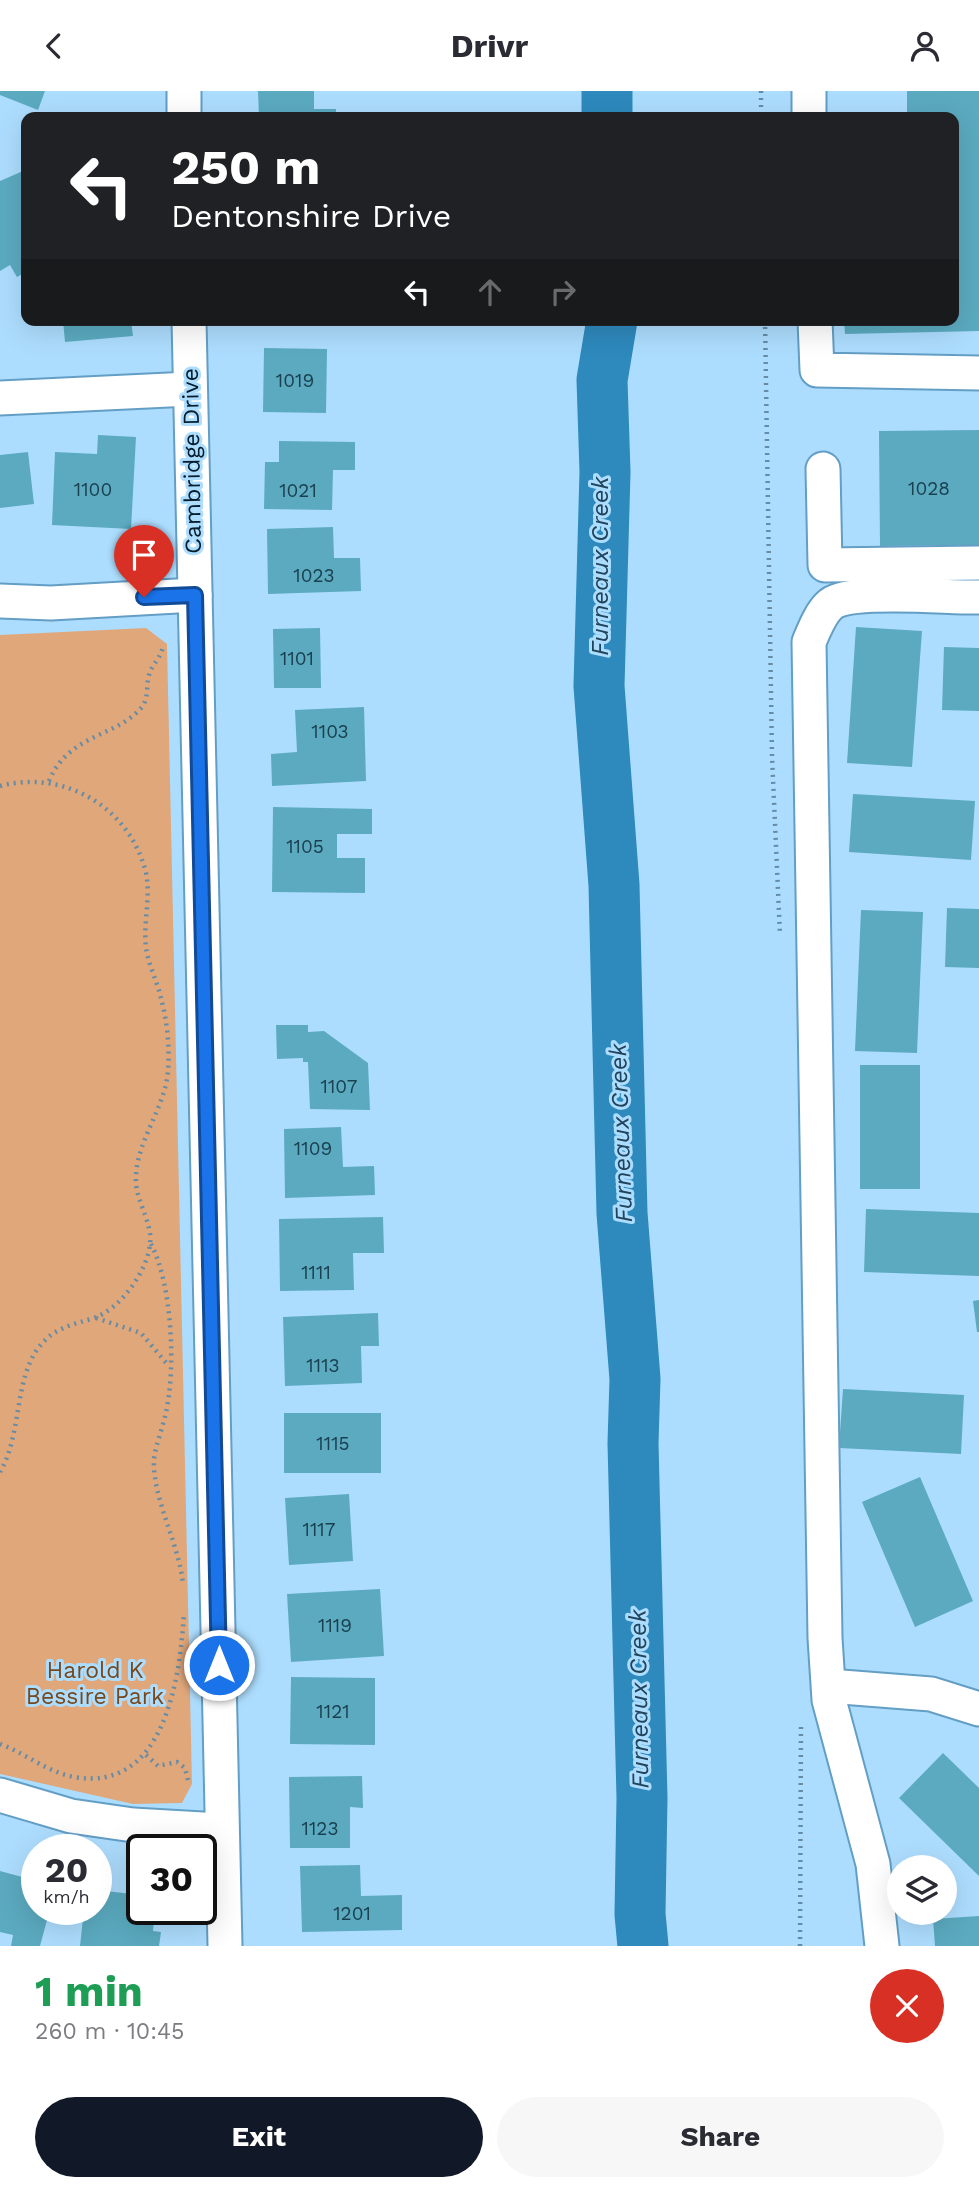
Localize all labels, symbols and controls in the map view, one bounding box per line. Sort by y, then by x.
icon: back [35,27,73,65]
text: Drivr [451,27,528,65]
icon: person [906,27,944,65]
text: 250 m [171,138,320,196]
icon: left [56,140,147,231]
text: Dentonshire Drive [171,197,451,235]
icon: left [398,273,436,311]
icon: ahead [471,273,509,311]
icon: right [544,273,582,311]
street label: Cambridge Drive [177,368,207,554]
house number: 1019 [276,369,314,392]
water label: Furneaux Creek [586,475,614,656]
house number: 1028 [908,477,950,500]
house number: 1100 [74,478,112,501]
house number: 1021 [279,479,317,502]
pin [114,525,174,597]
icon: arrive [125,536,163,574]
house number: 1023 [293,564,335,587]
house number: 1101 [280,647,314,670]
house number: 1103 [311,720,349,743]
house number: 1105 [286,835,324,858]
water label: Furneaux Creek [604,1042,638,1223]
house number: 1107 [321,1075,357,1098]
house number: 1109 [294,1137,332,1160]
house number: 1111 [301,1261,331,1284]
house number: 1113 [306,1354,340,1377]
house number: 1115 [316,1432,350,1455]
house number: 1117 [303,1518,335,1541]
water label: Furneaux Creek [623,1608,655,1789]
house number: 1119 [318,1614,352,1637]
position arrow [182,1628,256,1702]
park label: Harold K Bessire Park [26,1657,164,1710]
house number: 1121 [316,1700,350,1723]
house number: 1123 [302,1817,338,1840]
speed limit sign: 30 [126,1834,217,1925]
text: 20 [45,1849,88,1891]
map controls [887,1855,957,1925]
button: layers [887,1855,957,1925]
text: km/h [43,1886,90,1907]
house number: 1201 [333,1902,371,1925]
text: 1 min [35,1967,143,2016]
button: close [870,1969,944,2043]
text: 260 m · 10:45 [35,2018,184,2045]
button: Exit [35,2097,483,2177]
button: Share [497,2097,944,2177]

